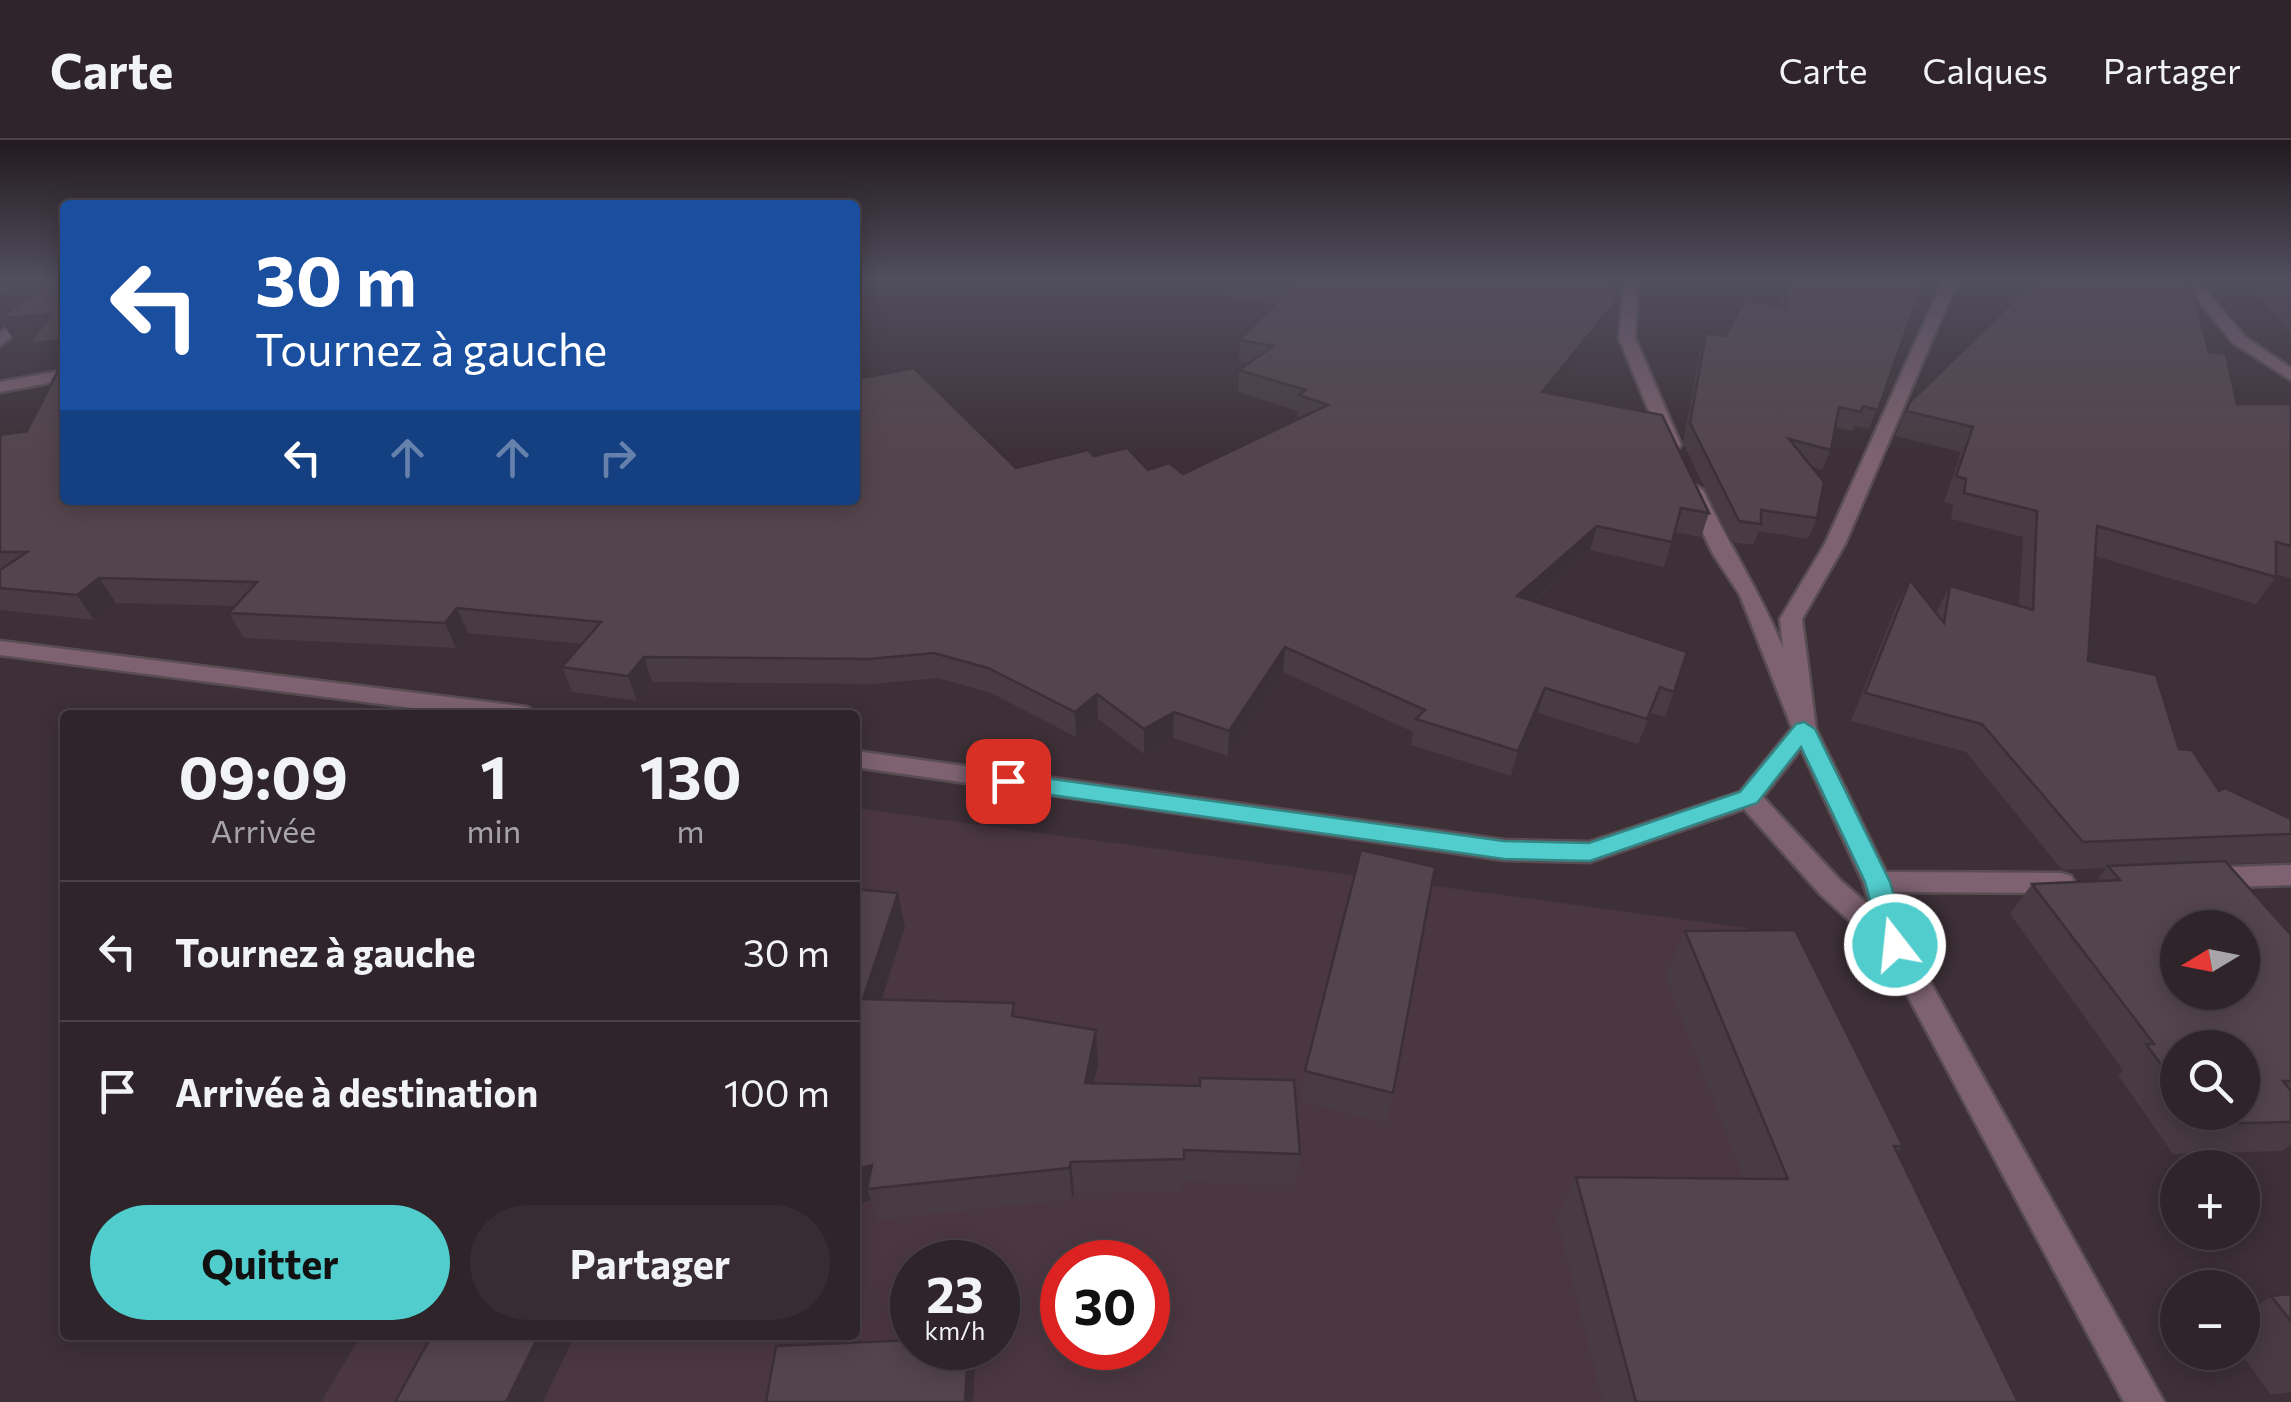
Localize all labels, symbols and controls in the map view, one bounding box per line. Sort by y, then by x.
text: Carte [50,40,173,99]
text: Carte [1779,48,1867,91]
text: Calques [1922,48,2048,91]
text: Partager [2103,48,2241,91]
text: 30 m [255,235,417,320]
icon: left [90,240,220,370]
text: Tournez à gauche [255,320,607,375]
icon: left [275,430,330,485]
icon: ahead [380,430,435,485]
icon: ahead [485,430,540,485]
icon: right [590,430,645,485]
text: 09:09 [178,738,348,811]
text: 1 [480,738,507,811]
text: 130 [640,738,742,811]
pin [966,739,1051,824]
icon: arrive [981,754,1036,809]
text: Arrivée [211,810,316,850]
text: min [467,810,521,850]
text: m [677,810,705,850]
position arrow [1843,893,1947,997]
north arrow [2160,910,2260,1010]
map controls [2160,910,2260,1370]
icon: left [90,924,145,979]
text: Tournez à gauche [175,928,476,975]
text: 30 m [743,928,830,975]
button: search [2160,1030,2260,1130]
icon: arrive [90,1064,145,1119]
text: Arrivée à destination [175,1068,538,1115]
text: 100 m [724,1068,830,1115]
button: + [2160,1150,2260,1250]
button: Quitter [90,1205,450,1320]
button: Partager [470,1205,830,1320]
speed limit sign: 30 [1040,1240,1170,1370]
text: 23 [926,1262,984,1323]
button: − [2160,1270,2260,1370]
text: km/h [925,1315,985,1345]

